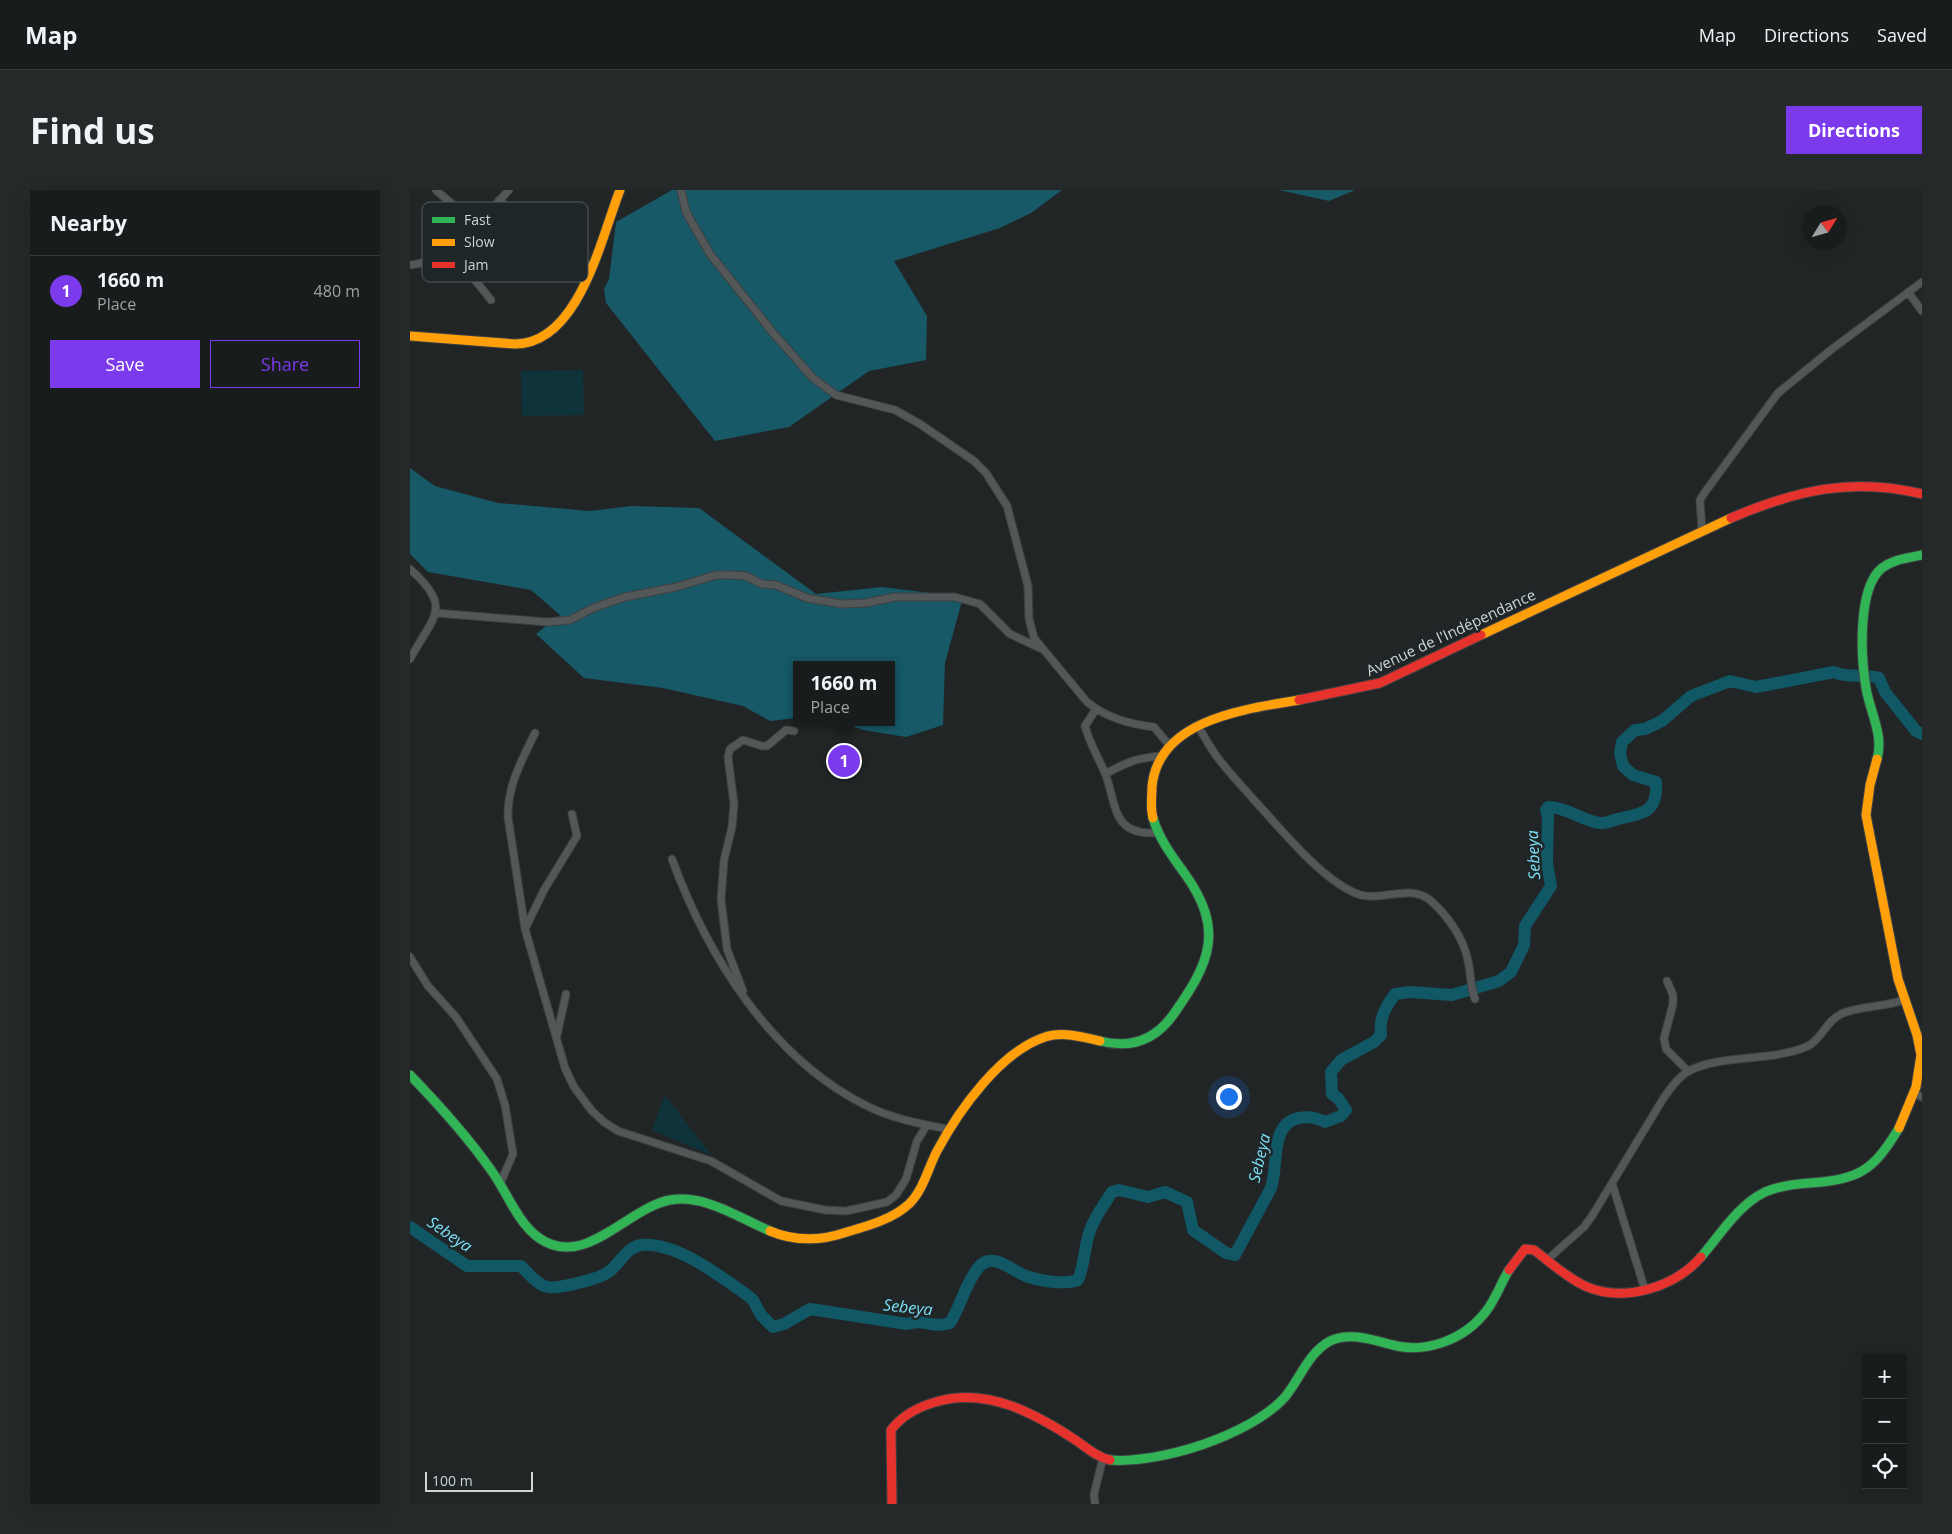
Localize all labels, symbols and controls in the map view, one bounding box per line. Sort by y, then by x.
text: Map [25,18,77,51]
text: Map [1699,23,1736,47]
text: Directions [1764,23,1849,47]
text: Saved [1877,23,1927,47]
button: Directions [1786,106,1922,154]
text: Find us [30,107,155,154]
legend [422,202,588,282]
north arrow [1802,205,1847,250]
text: Nearby [50,209,127,237]
text: Fast [464,210,491,229]
text: Slow [464,232,495,251]
text: Jam [462,255,489,274]
text: 1660 m [97,267,164,293]
text: 1 [61,280,71,302]
text: 480 m [314,280,360,302]
text: Place [97,293,136,315]
button: Save [50,340,200,388]
button: Share [210,340,360,388]
street label: Avenue de l'Indépendance [1363,584,1539,680]
popup [793,661,895,726]
text: 1660 m [810,670,878,696]
text: Place [810,696,850,718]
pin: 1 [828,742,860,780]
water label: Sebeya [1521,830,1545,880]
your location [1216,1084,1242,1110]
water label: Sebeya [1243,1131,1275,1185]
water label: Sebeya [423,1211,477,1257]
water label: Sebeya [882,1293,934,1321]
map controls [1862,1354,1907,1489]
button: + [1862,1354,1907,1399]
button: − [1862,1399,1907,1444]
button: locate [1862,1444,1907,1489]
scale bar [425,1469,532,1492]
text: 100 m [432,1471,473,1490]

